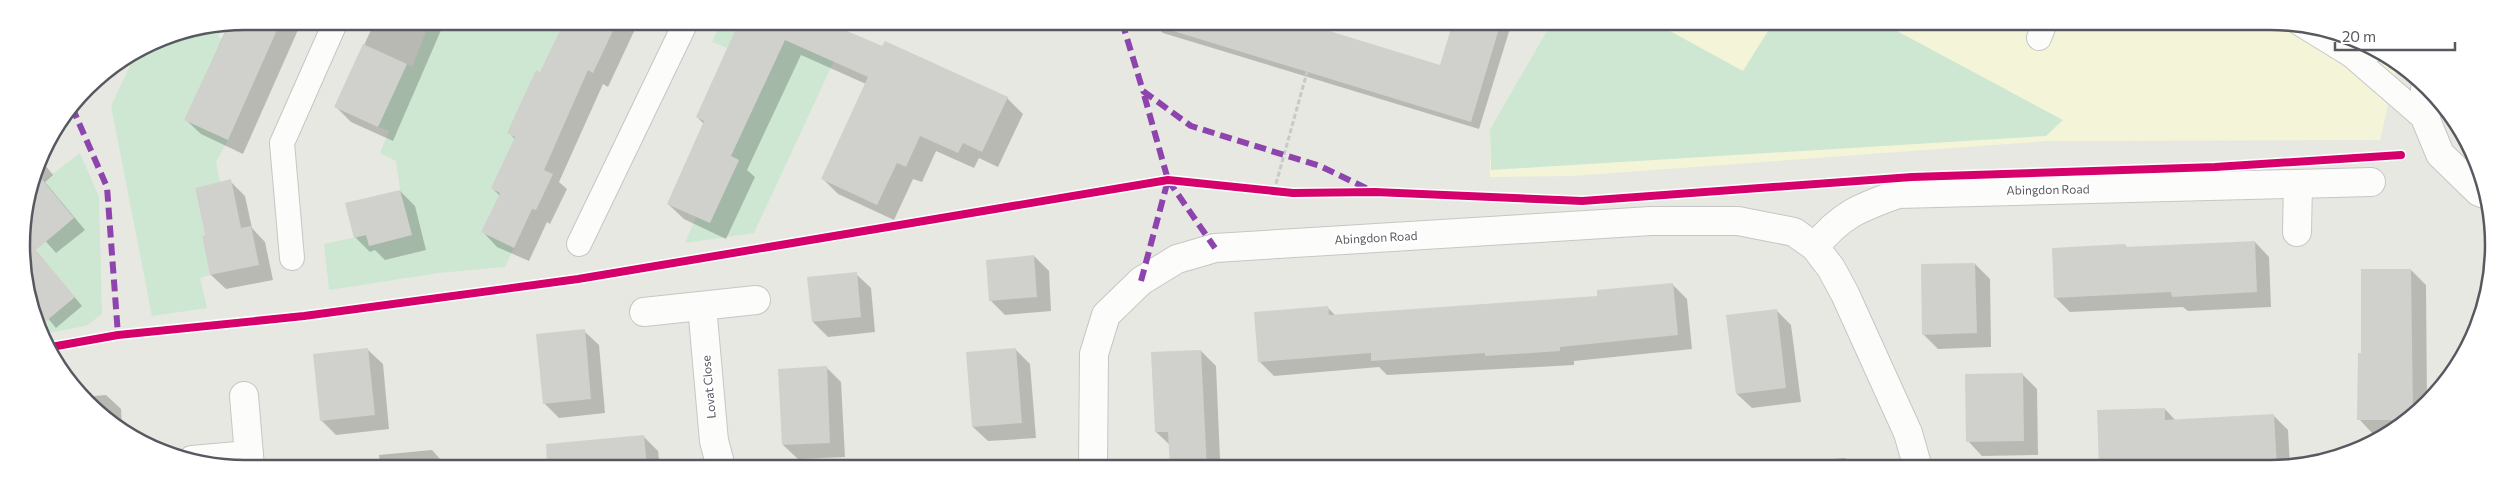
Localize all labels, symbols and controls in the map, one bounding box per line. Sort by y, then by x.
scale bar [2335,20,2455,52]
text: 20 m [2342,27,2376,45]
street label: Abingdon Road [2006,181,2090,197]
street label: Abingdon Road [1334,228,1418,246]
street label: Lovat Close [698,355,718,419]

